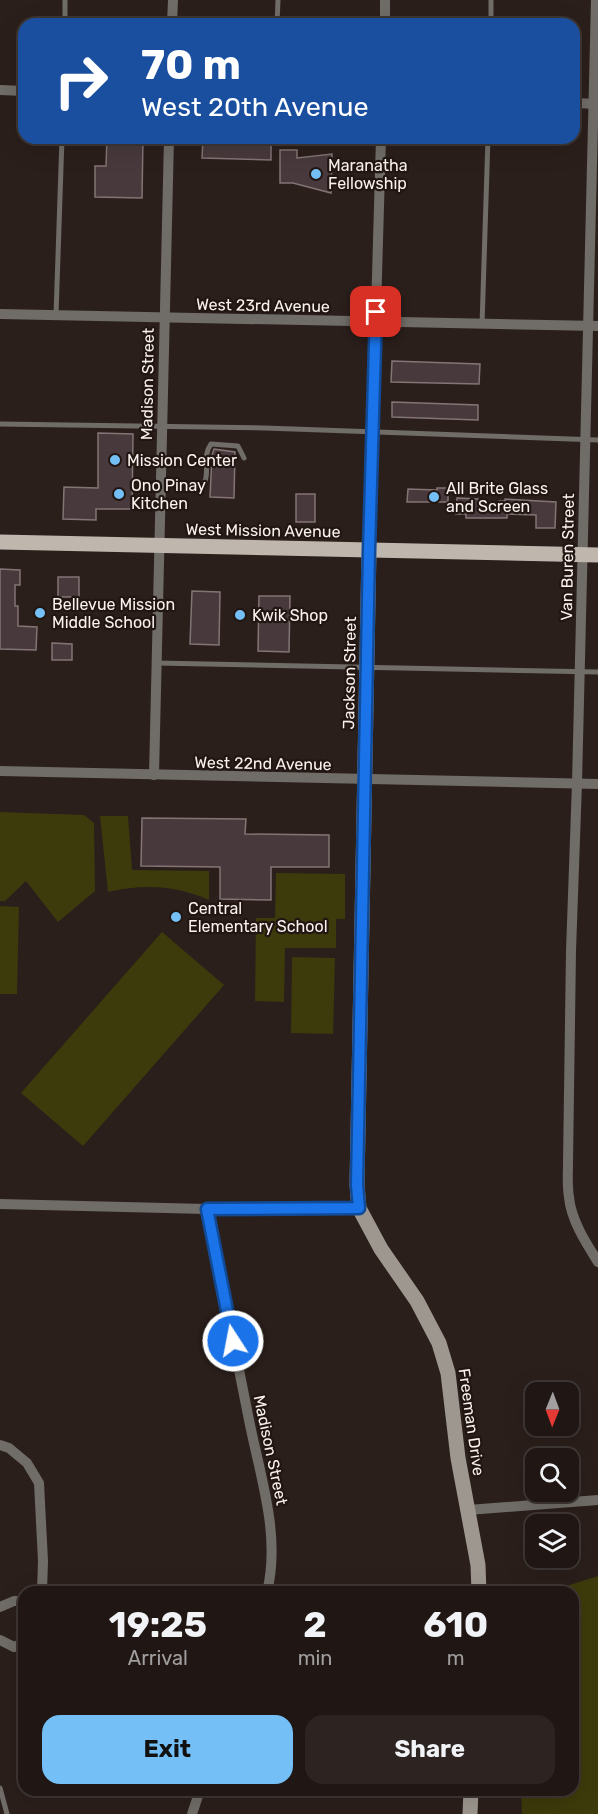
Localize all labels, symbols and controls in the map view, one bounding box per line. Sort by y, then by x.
text: 70 m [141,40,241,90]
icon: right [42,42,120,120]
text: West 20th Avenue [141,91,369,123]
place label: Maranatha Fellowship [328,156,408,193]
marker: Maranatha Fellowship [309,167,323,181]
pin [350,286,401,337]
street label: West 23rd Avenue [196,295,330,316]
icon: arrive [359,295,392,328]
street label: Madison Street [137,328,158,440]
place label: Mission Center [127,451,237,470]
marker: Mission Center [108,453,122,467]
place label: Ono Pinay Kitchen [131,476,206,513]
place label: All Brite Glass and Screen [446,479,548,516]
marker: Ono Pinay Kitchen [112,487,126,501]
marker: All Brite Glass and Screen [427,490,441,504]
street label: Van Buren Street [557,493,578,621]
street label: West Mission Avenue [185,520,341,541]
place label: Bellevue Mission Middle School [52,595,175,632]
marker: Bellevue Mission Middle School [33,606,47,620]
place label: Kwik Shop [252,606,328,625]
marker: Kwik Shop [233,608,247,622]
street label: Jackson Street [339,616,360,730]
street label: West 22nd Avenue [194,753,332,774]
place label: Central Elementary School [188,899,328,936]
marker: Central Elementary School [169,910,183,924]
position arrow [201,1309,265,1373]
street label: Freeman Drive [455,1367,488,1477]
north arrow [525,1382,579,1436]
map controls [525,1382,579,1568]
street label: Madison Street [250,1393,291,1507]
button: search [525,1448,579,1502]
button: layers [525,1514,579,1568]
text: 19:25 [109,1603,207,1646]
text: 2 [303,1603,327,1646]
text: 610 [423,1603,488,1646]
text: Arrival [128,1646,188,1670]
text: min [298,1646,332,1670]
text: m [447,1646,465,1670]
button: Exit [42,1715,293,1784]
button: Share [305,1715,555,1784]

